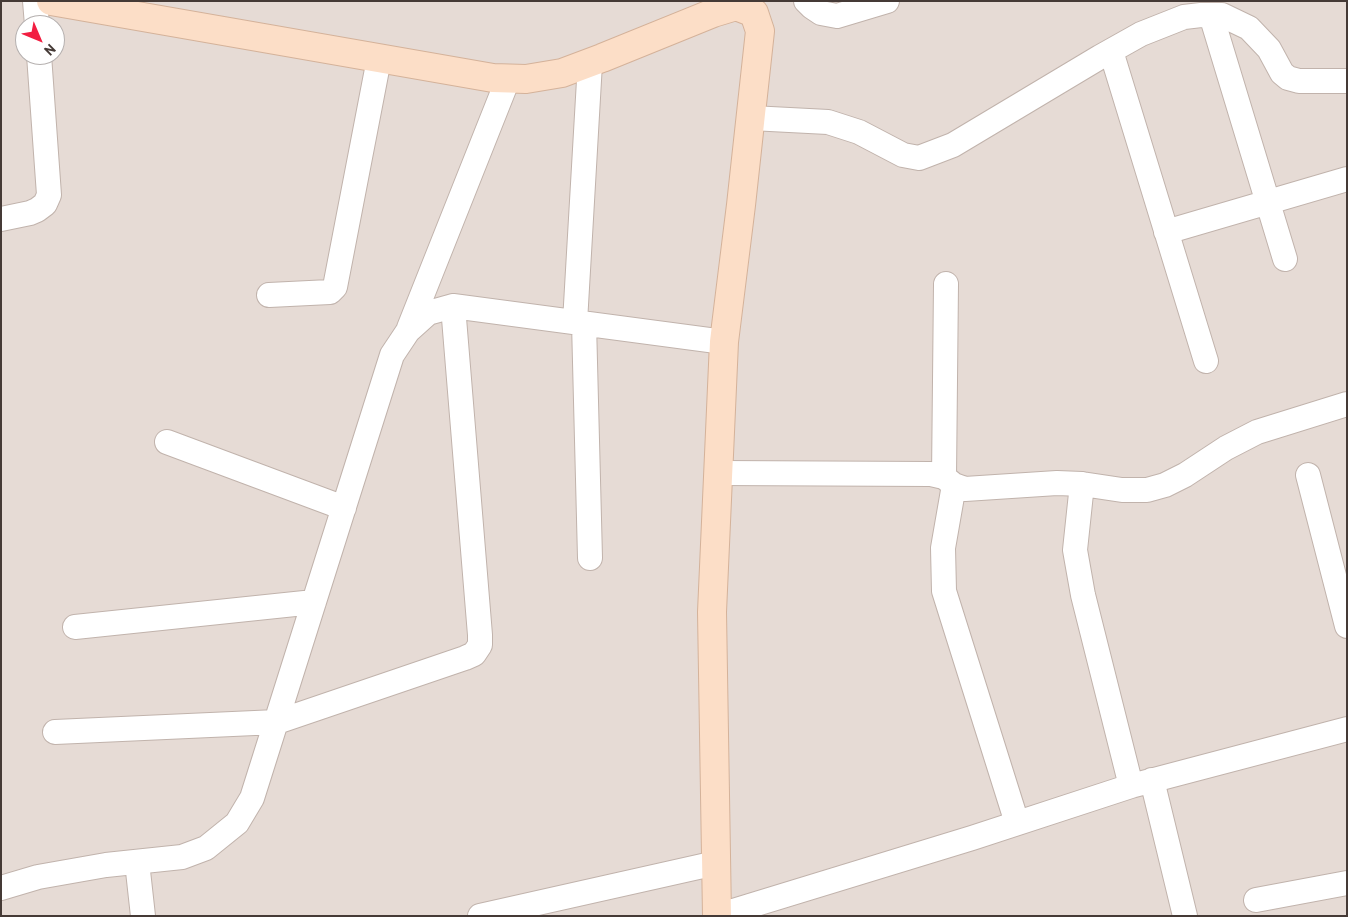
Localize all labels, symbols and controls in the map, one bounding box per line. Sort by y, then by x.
north arrow [15,15,65,65]
text: N [41,41,60,60]

